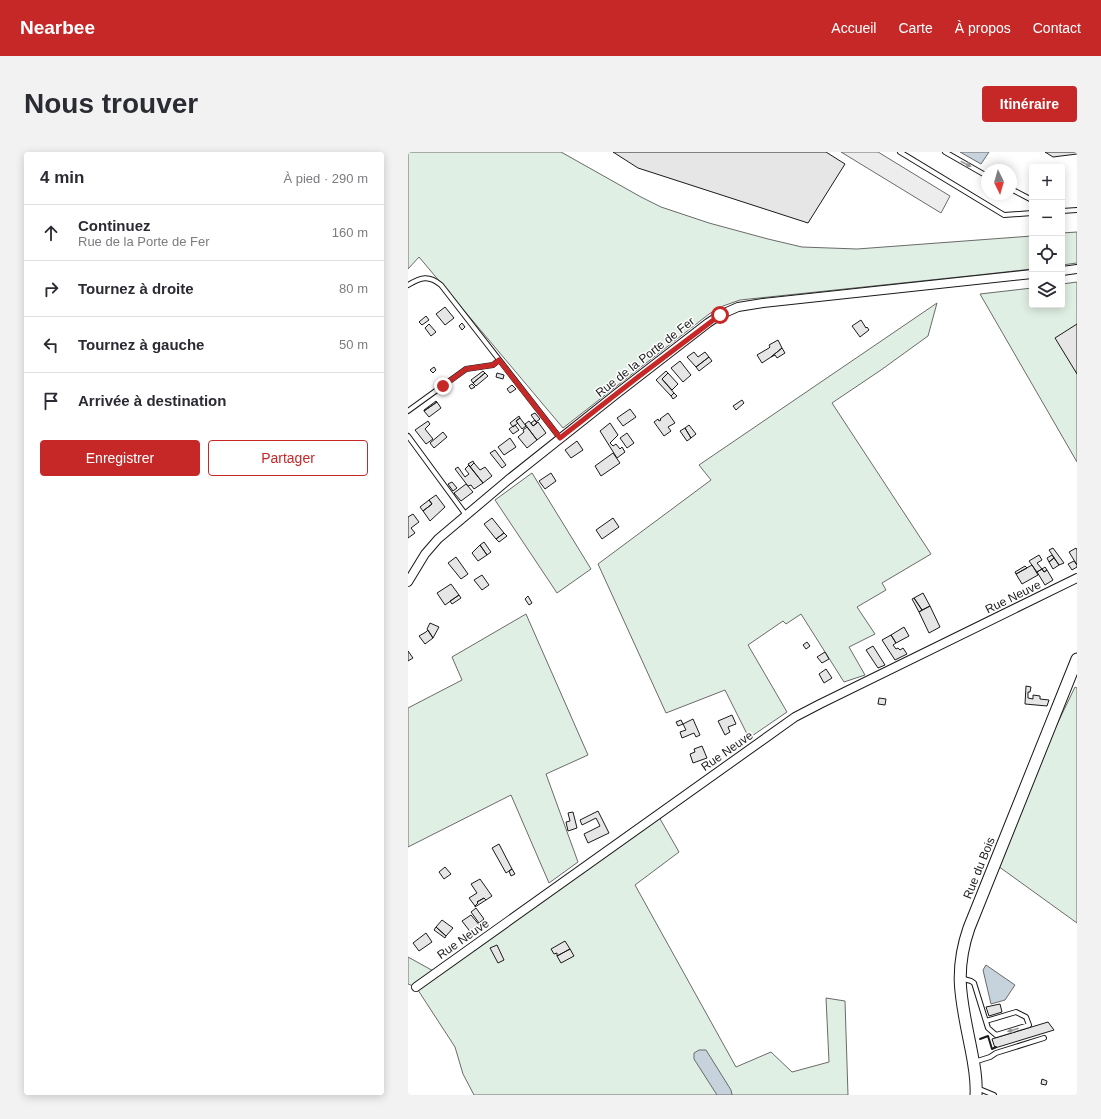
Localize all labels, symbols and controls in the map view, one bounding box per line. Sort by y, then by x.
text: Nearbee [20,17,95,38]
text: Accueil [831,20,876,36]
text: Carte [898,20,933,36]
text: À propos [955,20,1011,36]
text: Contact [1033,20,1081,36]
button: Itinéraire [982,86,1077,122]
text: Nous trouver [24,88,198,119]
one-way arrow [960,161,972,167]
north arrow [981,164,1017,200]
map controls [1029,164,1065,308]
button: + [1029,164,1065,200]
text: 4 min [40,168,84,187]
text: À pied · 290 m [283,171,368,186]
button: − [1029,200,1065,236]
text: Continuez [78,217,151,234]
icon: ahead [40,222,62,244]
text: 160 m [332,225,368,240]
text: Rue de la Porte de Fer [78,234,210,249]
button: locate [1029,236,1065,272]
button: layers [1029,272,1065,308]
icon: right [40,278,62,300]
text: Tournez à droite [78,280,194,297]
text: 80 m [339,281,368,296]
route start [711,306,729,324]
street label: Rue de la Porte de Fer [593,314,697,400]
icon: left [40,334,62,356]
text: Tournez à gauche [78,336,204,353]
text: 50 m [339,337,368,352]
route end [434,377,452,395]
icon: arrive [40,390,62,412]
text: Arrivée à destination [78,392,226,409]
button: Enregistrer [40,440,200,476]
button: Partager [208,440,368,476]
street label: Rue Neuve [983,577,1043,616]
street label: Rue Neuve [698,728,756,774]
street label: Rue du Bois [960,835,998,901]
street label: Rue Neuve [434,916,492,962]
one-way arrow [1007,1027,1020,1033]

